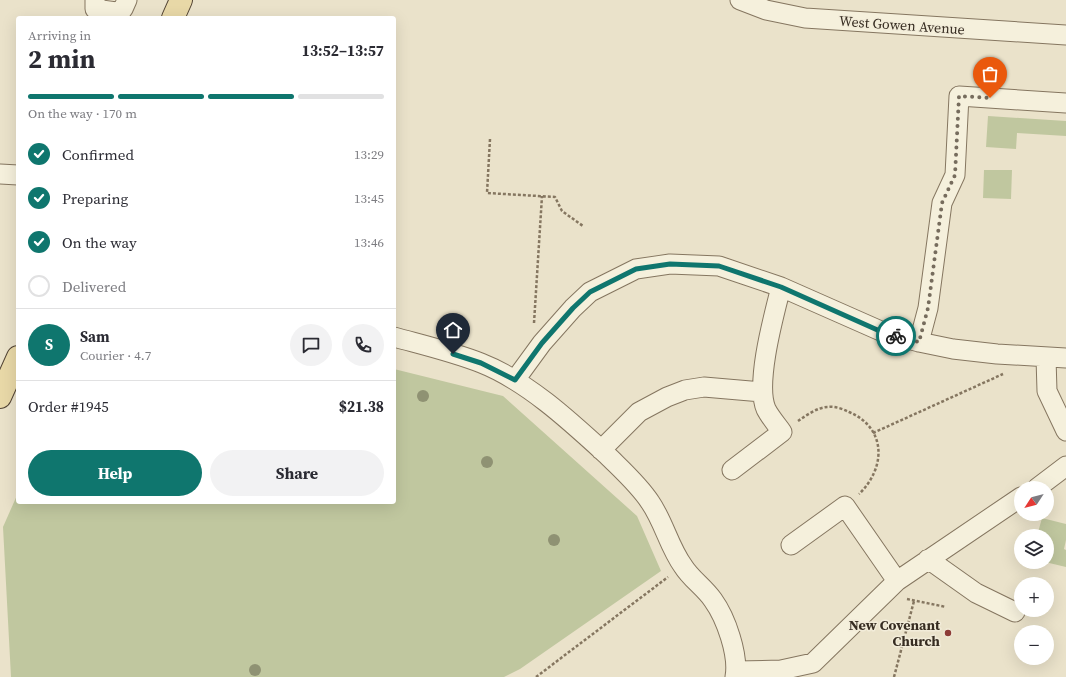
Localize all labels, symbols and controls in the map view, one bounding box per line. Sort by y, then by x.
street label: West Gowen Avenue [838,11,966,39]
text: Arriving in [28,27,91,44]
text: 13:52–13:57 [302,40,384,61]
text: 2 min [28,41,95,77]
pin [973,57,1007,98]
icon: bag [979,63,1001,85]
text: On the way · 170 m [28,105,137,122]
icon: check [28,143,50,165]
text: Confirmed [62,144,134,165]
text: 13:29 [354,146,384,163]
icon: check [28,187,50,209]
text: Preparing [62,188,128,209]
text: 13:45 [354,190,384,207]
icon: check [28,231,50,253]
text: On the way [62,232,137,253]
text: 13:46 [354,234,384,251]
text: Delivered [62,276,126,297]
pin [436,313,470,354]
courier [876,316,916,356]
icon: home [442,319,464,341]
button: chat [290,324,332,366]
button: phone [342,324,384,366]
icon: bike [885,325,907,347]
text: Sam [80,326,110,347]
text: S [45,334,53,355]
text: Courier · 4.7 [80,347,151,364]
text: Order #1945 [28,396,109,417]
text: $21.38 [339,396,384,417]
button: Help [28,450,202,496]
button: Share [210,450,384,496]
north arrow [1014,481,1054,521]
map controls [1014,481,1054,665]
button: layers [1014,529,1054,569]
button: + [1014,577,1054,617]
place label: New Covenant Church [849,615,941,651]
button: − [1014,625,1054,665]
marker: New Covenant Church [943,628,953,638]

